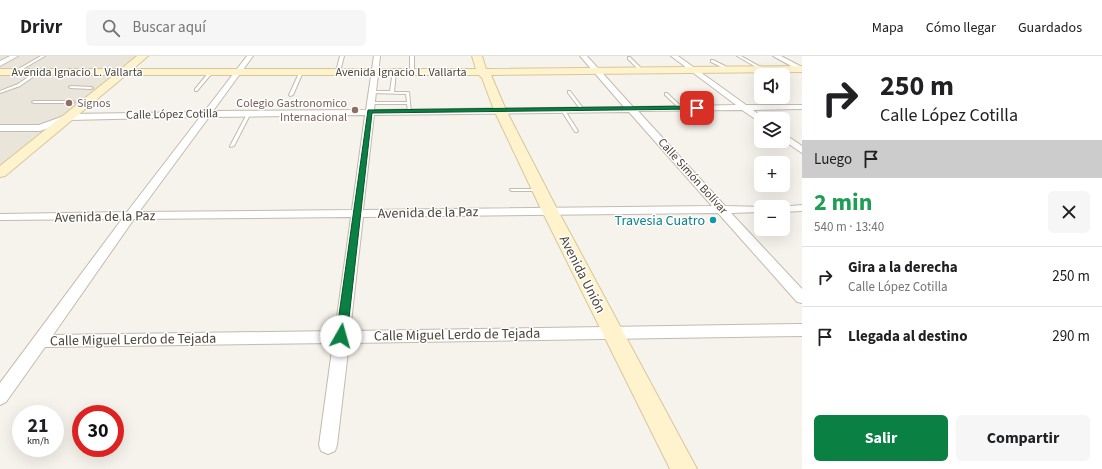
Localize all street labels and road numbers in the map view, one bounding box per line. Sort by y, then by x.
street label: Avenida Ignacio L. Vallarta [11,64,143,81]
street label: Avenida Ignacio L. Vallarta [335,64,467,81]
street label: Calle López Cotilla [126,105,218,124]
street label: Calle Simón Bolívar [654,134,732,219]
street label: Avenida de la Paz [377,202,479,224]
street label: Avenida de la Paz [54,206,156,228]
street label: Avenida Unión [554,232,610,317]
street label: Calle Miguel Lerdo de Tejada [374,324,540,346]
street label: Calle Miguel Lerdo de Tejada [50,329,216,351]

